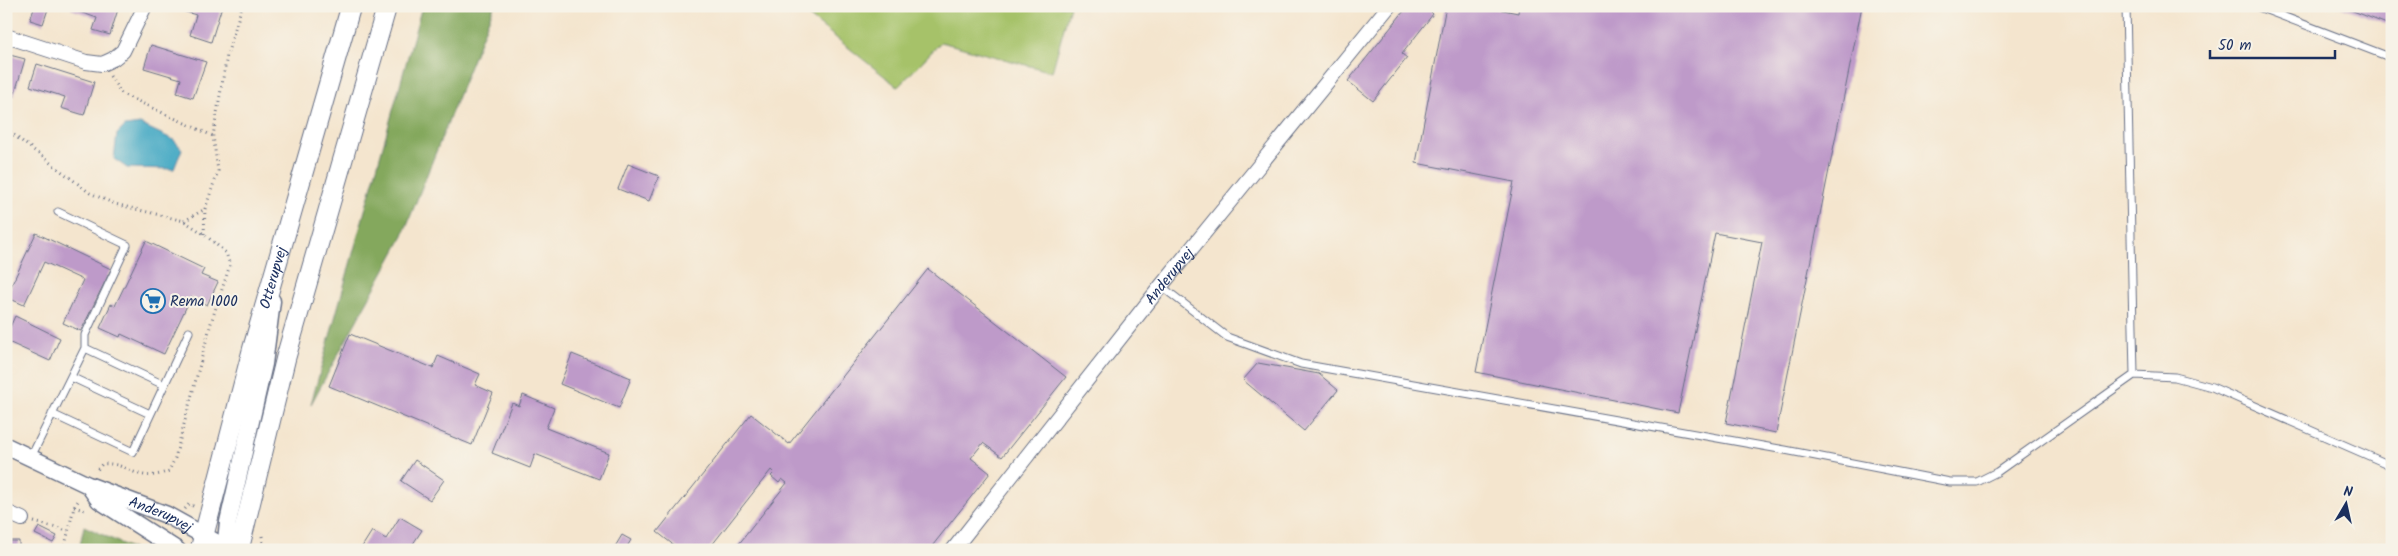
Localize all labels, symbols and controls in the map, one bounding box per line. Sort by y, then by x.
scale bar [2210,28,2336,60]
text: 50 m [2218,34,2252,58]
street label: Anderupvej [1139,242,1201,310]
street label: Otterupvej [254,243,295,312]
supermarket icon: Rema 1000 [140,288,166,314]
place label: Rema 1000 [170,290,238,314]
north arrow [2320,478,2370,528]
text: N [2342,481,2354,504]
street label: Anderupvej [125,490,197,540]

